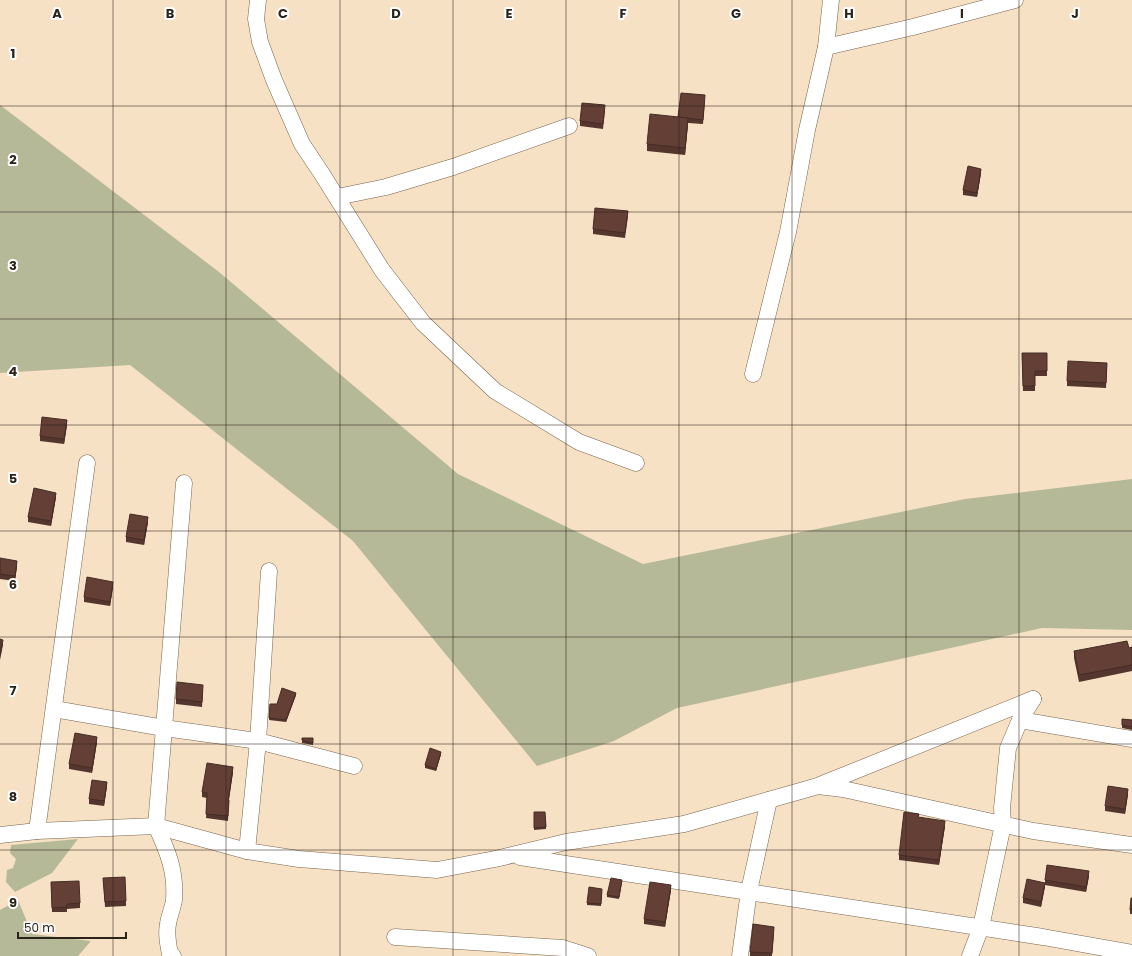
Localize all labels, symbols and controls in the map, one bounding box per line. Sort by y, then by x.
text: A [52,4,62,23]
text: B [166,4,175,23]
text: C [278,4,288,23]
text: D [391,4,401,23]
text: E [505,4,513,23]
text: F [619,4,627,23]
text: G [731,4,741,23]
text: H [844,4,854,23]
text: I [960,4,964,23]
text: J [1071,4,1079,23]
text: 1 [11,44,15,63]
text: 2 [9,150,17,169]
text: 3 [9,256,17,275]
text: 4 [9,362,18,381]
text: 5 [9,469,17,488]
text: 6 [9,575,17,594]
text: 7 [10,681,17,700]
text: 8 [9,787,17,806]
text: 9 [9,893,17,912]
scale bar [18,914,126,940]
text: 50 m [24,919,55,936]

